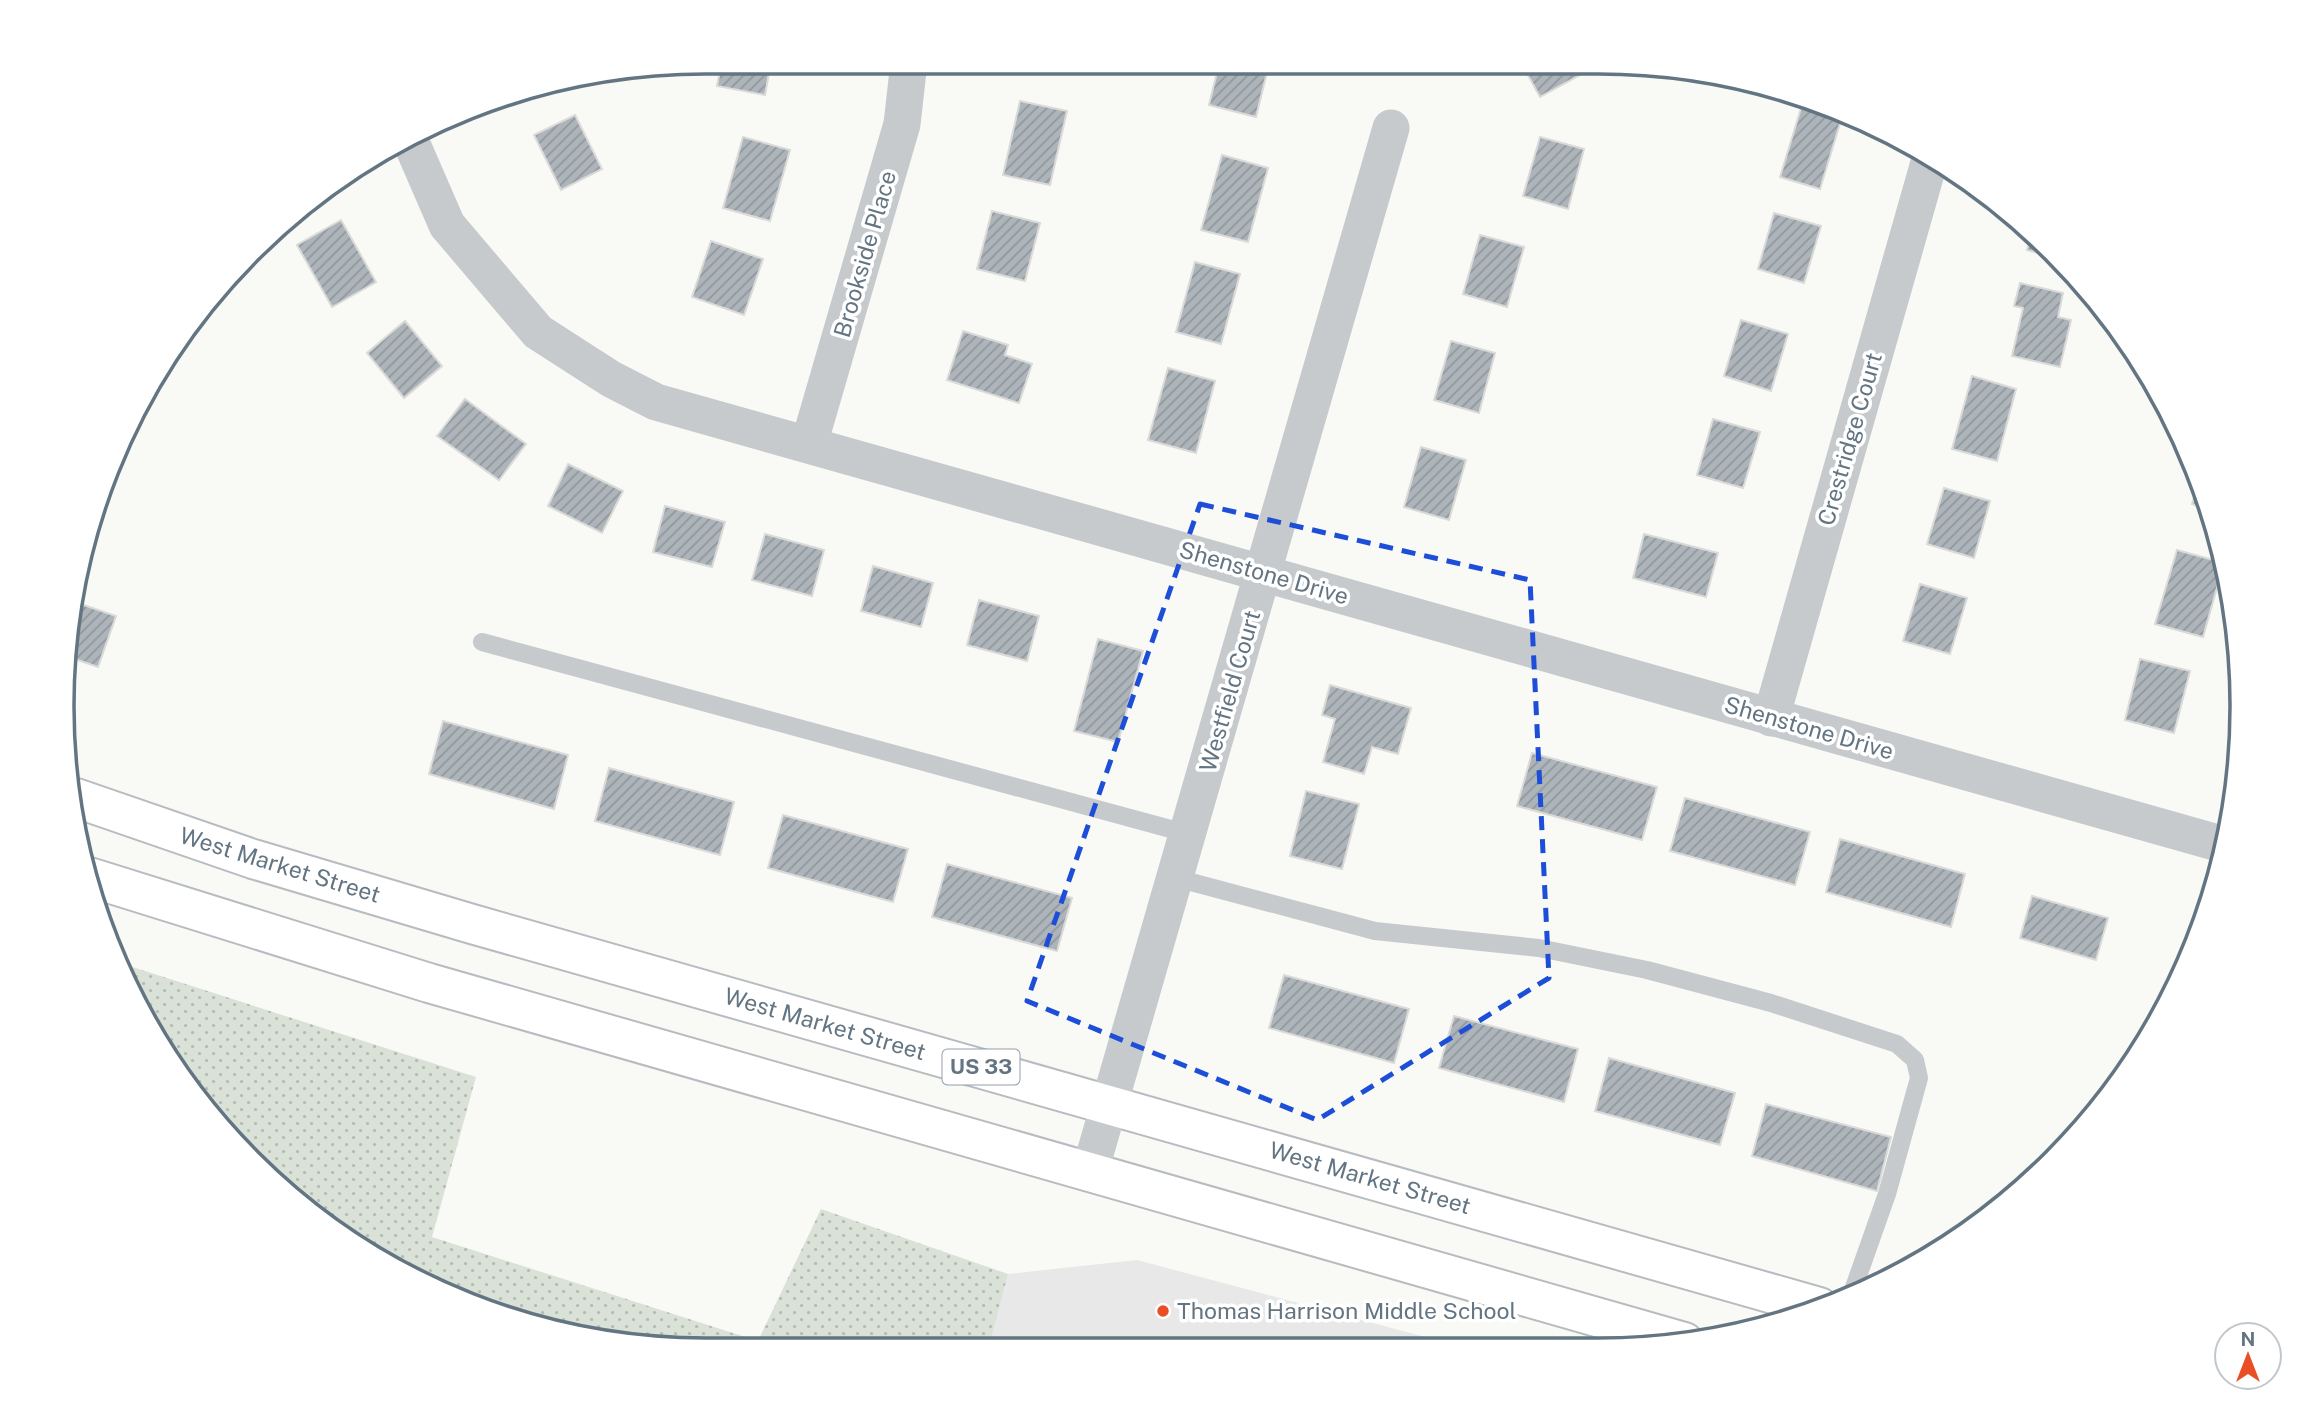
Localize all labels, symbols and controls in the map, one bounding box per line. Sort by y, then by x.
street label: Brookside Place [828,167,901,340]
street label: Crestridge Court [1812,349,1887,528]
street label: Shenstone Drive [1176,535,1352,610]
street label: Westfield Court [1194,607,1265,775]
street label: Shenstone Drive [1721,690,1897,765]
street label: West Market Street [177,821,384,908]
street label: West Market Street [721,982,929,1065]
road number: US 33 [942,1050,1020,1084]
street label: West Market Street [1266,1136,1474,1219]
place label: Thomas Harrison Middle School [1177,1297,1516,1324]
marker: Thomas Harrison Middle School [1155,1303,1171,1319]
north arrow [2213,1321,2283,1391]
text: N [2241,1328,2255,1350]

